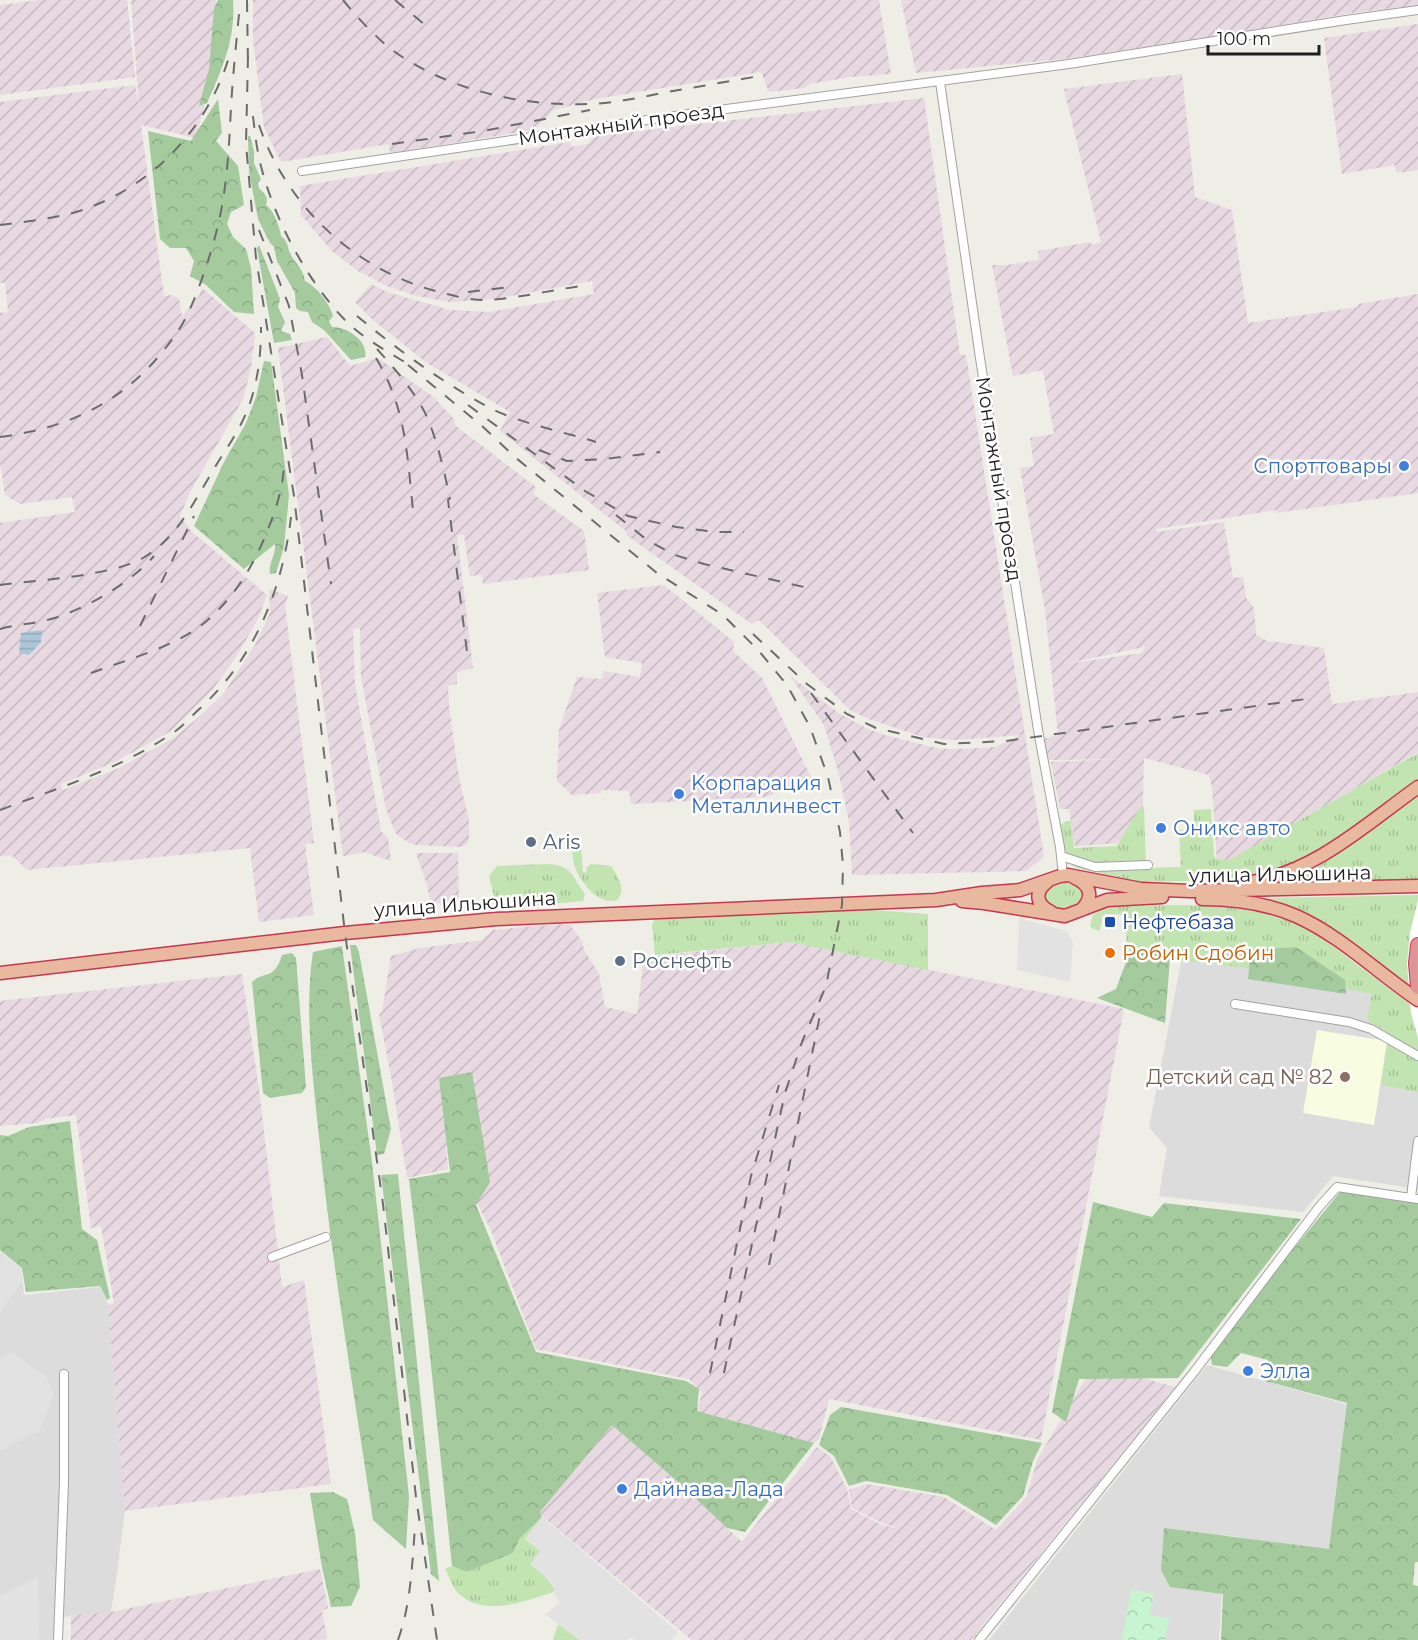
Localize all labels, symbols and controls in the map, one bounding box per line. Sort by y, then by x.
scale bar [1208,18,1319,56]
text: 100 m [1217,28,1271,50]
street label: Монтажный проезд [517,98,725,150]
street label: Монтажный проезд [971,375,1027,583]
place label: Спорттовары [1254,454,1392,478]
marker: Спорттовары [1397,459,1411,473]
place label: Kорпарация Металлинвест [691,771,841,818]
marker: Kорпарация Металлинвест [672,787,686,801]
place label: Оникс авто [1173,816,1291,840]
marker: Оникс авто [1154,821,1168,835]
place label: Aris [543,830,581,854]
marker: Aris [524,835,538,849]
street label: улица Ильюшина [1187,860,1372,888]
street label: улица Ильюшина [372,886,557,922]
place label: Нефтебаза [1122,910,1235,934]
marker: Нефтебаза [1103,915,1117,929]
place label: Робин Сдобин [1122,941,1274,965]
marker: Робин Сдобин [1103,946,1117,960]
place label: Роснефть [632,949,732,973]
marker: Роснефть [613,954,627,968]
place label: Детский сад № 82 [1146,1065,1333,1089]
marker: Детский сад № 82 [1338,1070,1352,1084]
place label: Элла [1260,1359,1311,1383]
marker: Элла [1241,1364,1255,1378]
place label: Дайнава-Лада [634,1477,784,1501]
marker: Дайнава-Лада [615,1482,629,1496]

